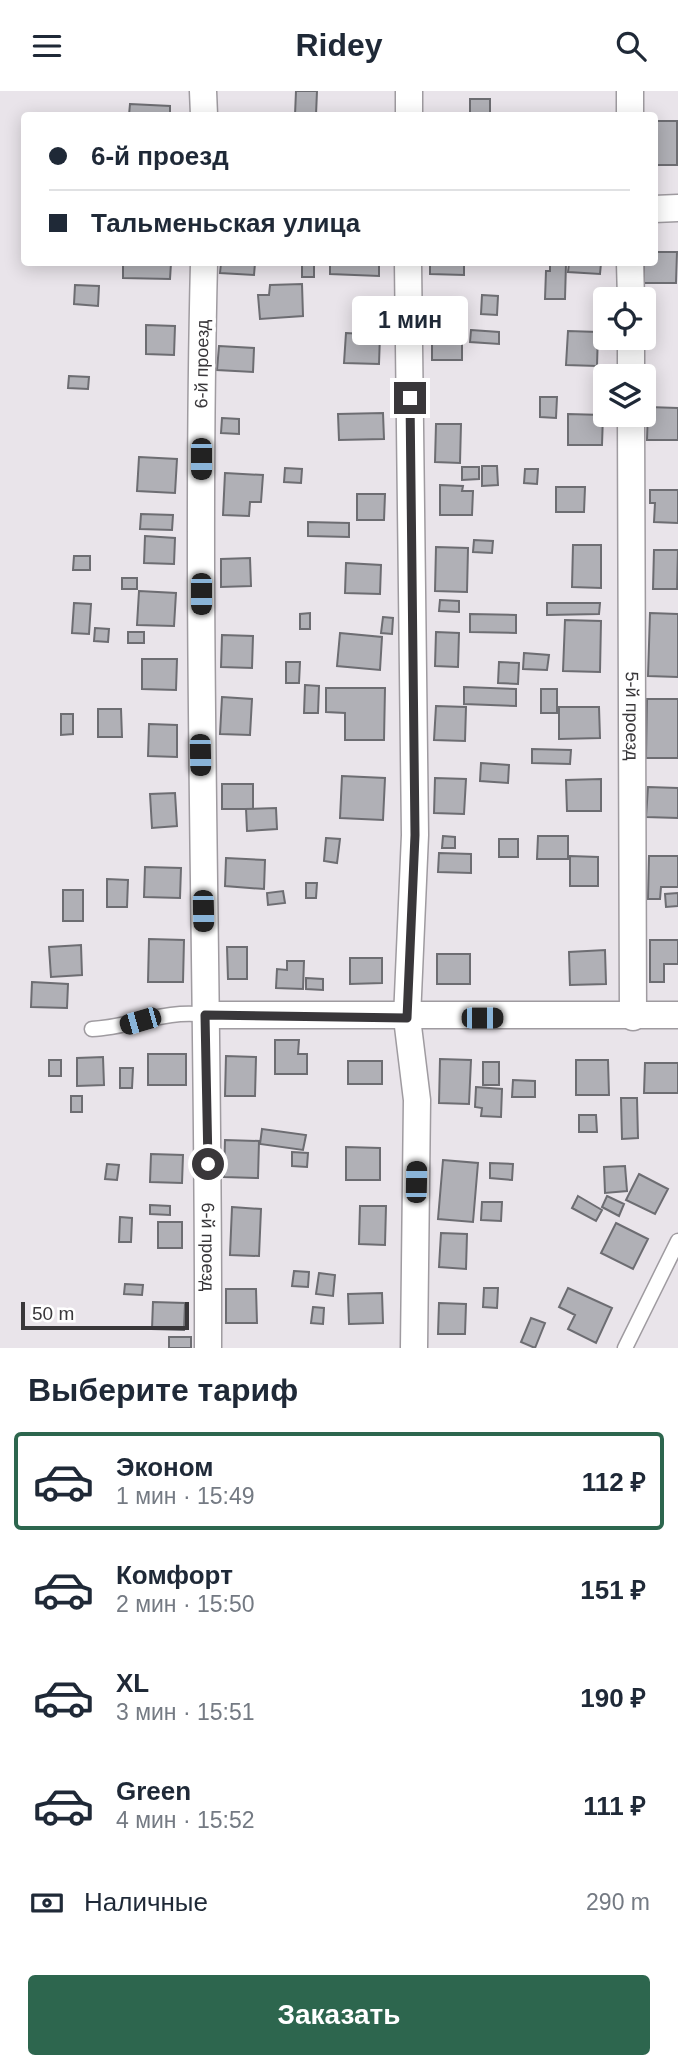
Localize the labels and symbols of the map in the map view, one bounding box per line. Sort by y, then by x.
callout: 1 мин [352,296,468,345]
street label: 6-й проезд [191,319,213,409]
route end [394,382,426,414]
car [191,438,212,480]
car [191,573,212,615]
street label: 5-й проезд [622,672,642,761]
car [190,734,211,776]
car [193,890,214,932]
car [117,1005,164,1037]
car [462,1008,504,1029]
route start [192,1148,224,1180]
car [406,1161,427,1203]
street label: 6-й проезд [198,1202,218,1292]
scale bar [21,1299,189,1331]

